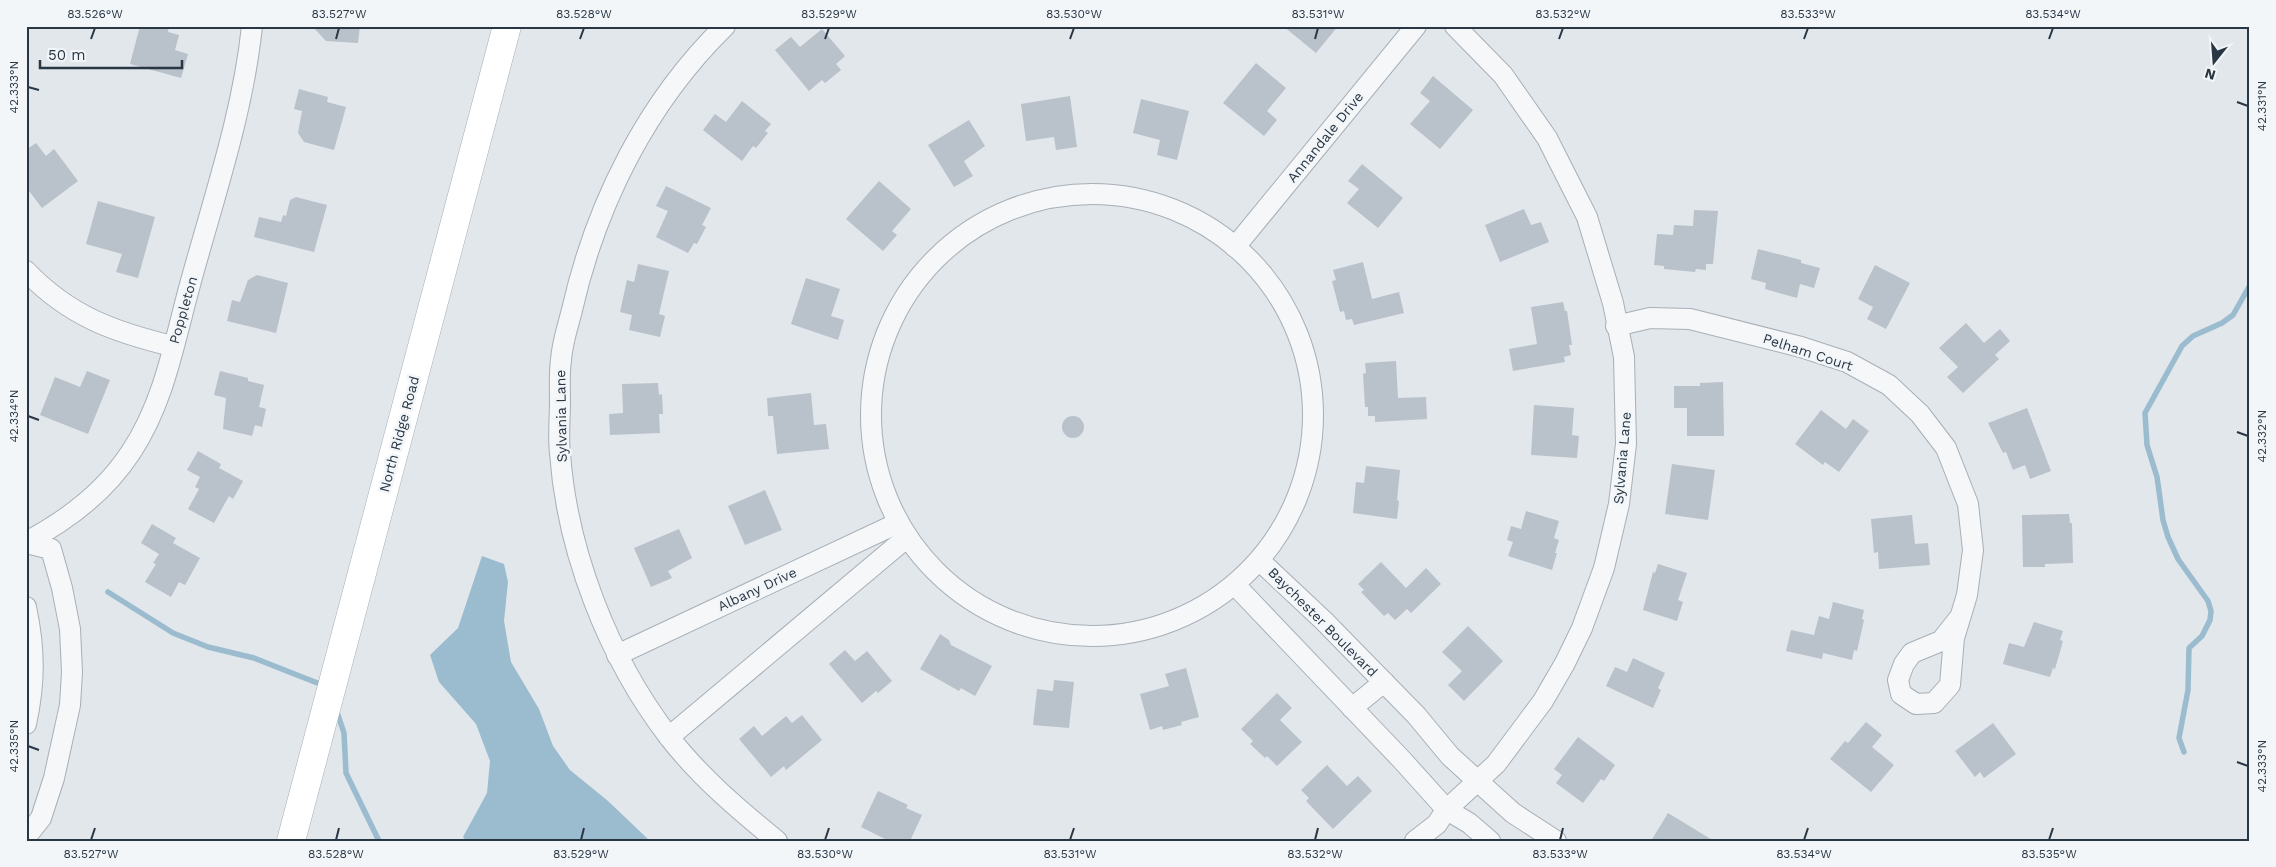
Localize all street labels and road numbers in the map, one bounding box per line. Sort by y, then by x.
street label: Annandale Drive [1284,89,1366,185]
street label: Poppleton [166,274,200,346]
street label: Pelham Court [1761,330,1855,374]
street label: Sylvania Lane [552,370,570,462]
street label: North Ridge Road [376,374,422,494]
street label: Sylvania Lane [1610,411,1634,505]
street label: Albany Drive [715,564,799,614]
street label: Baychester Boulevard [1265,564,1381,680]

